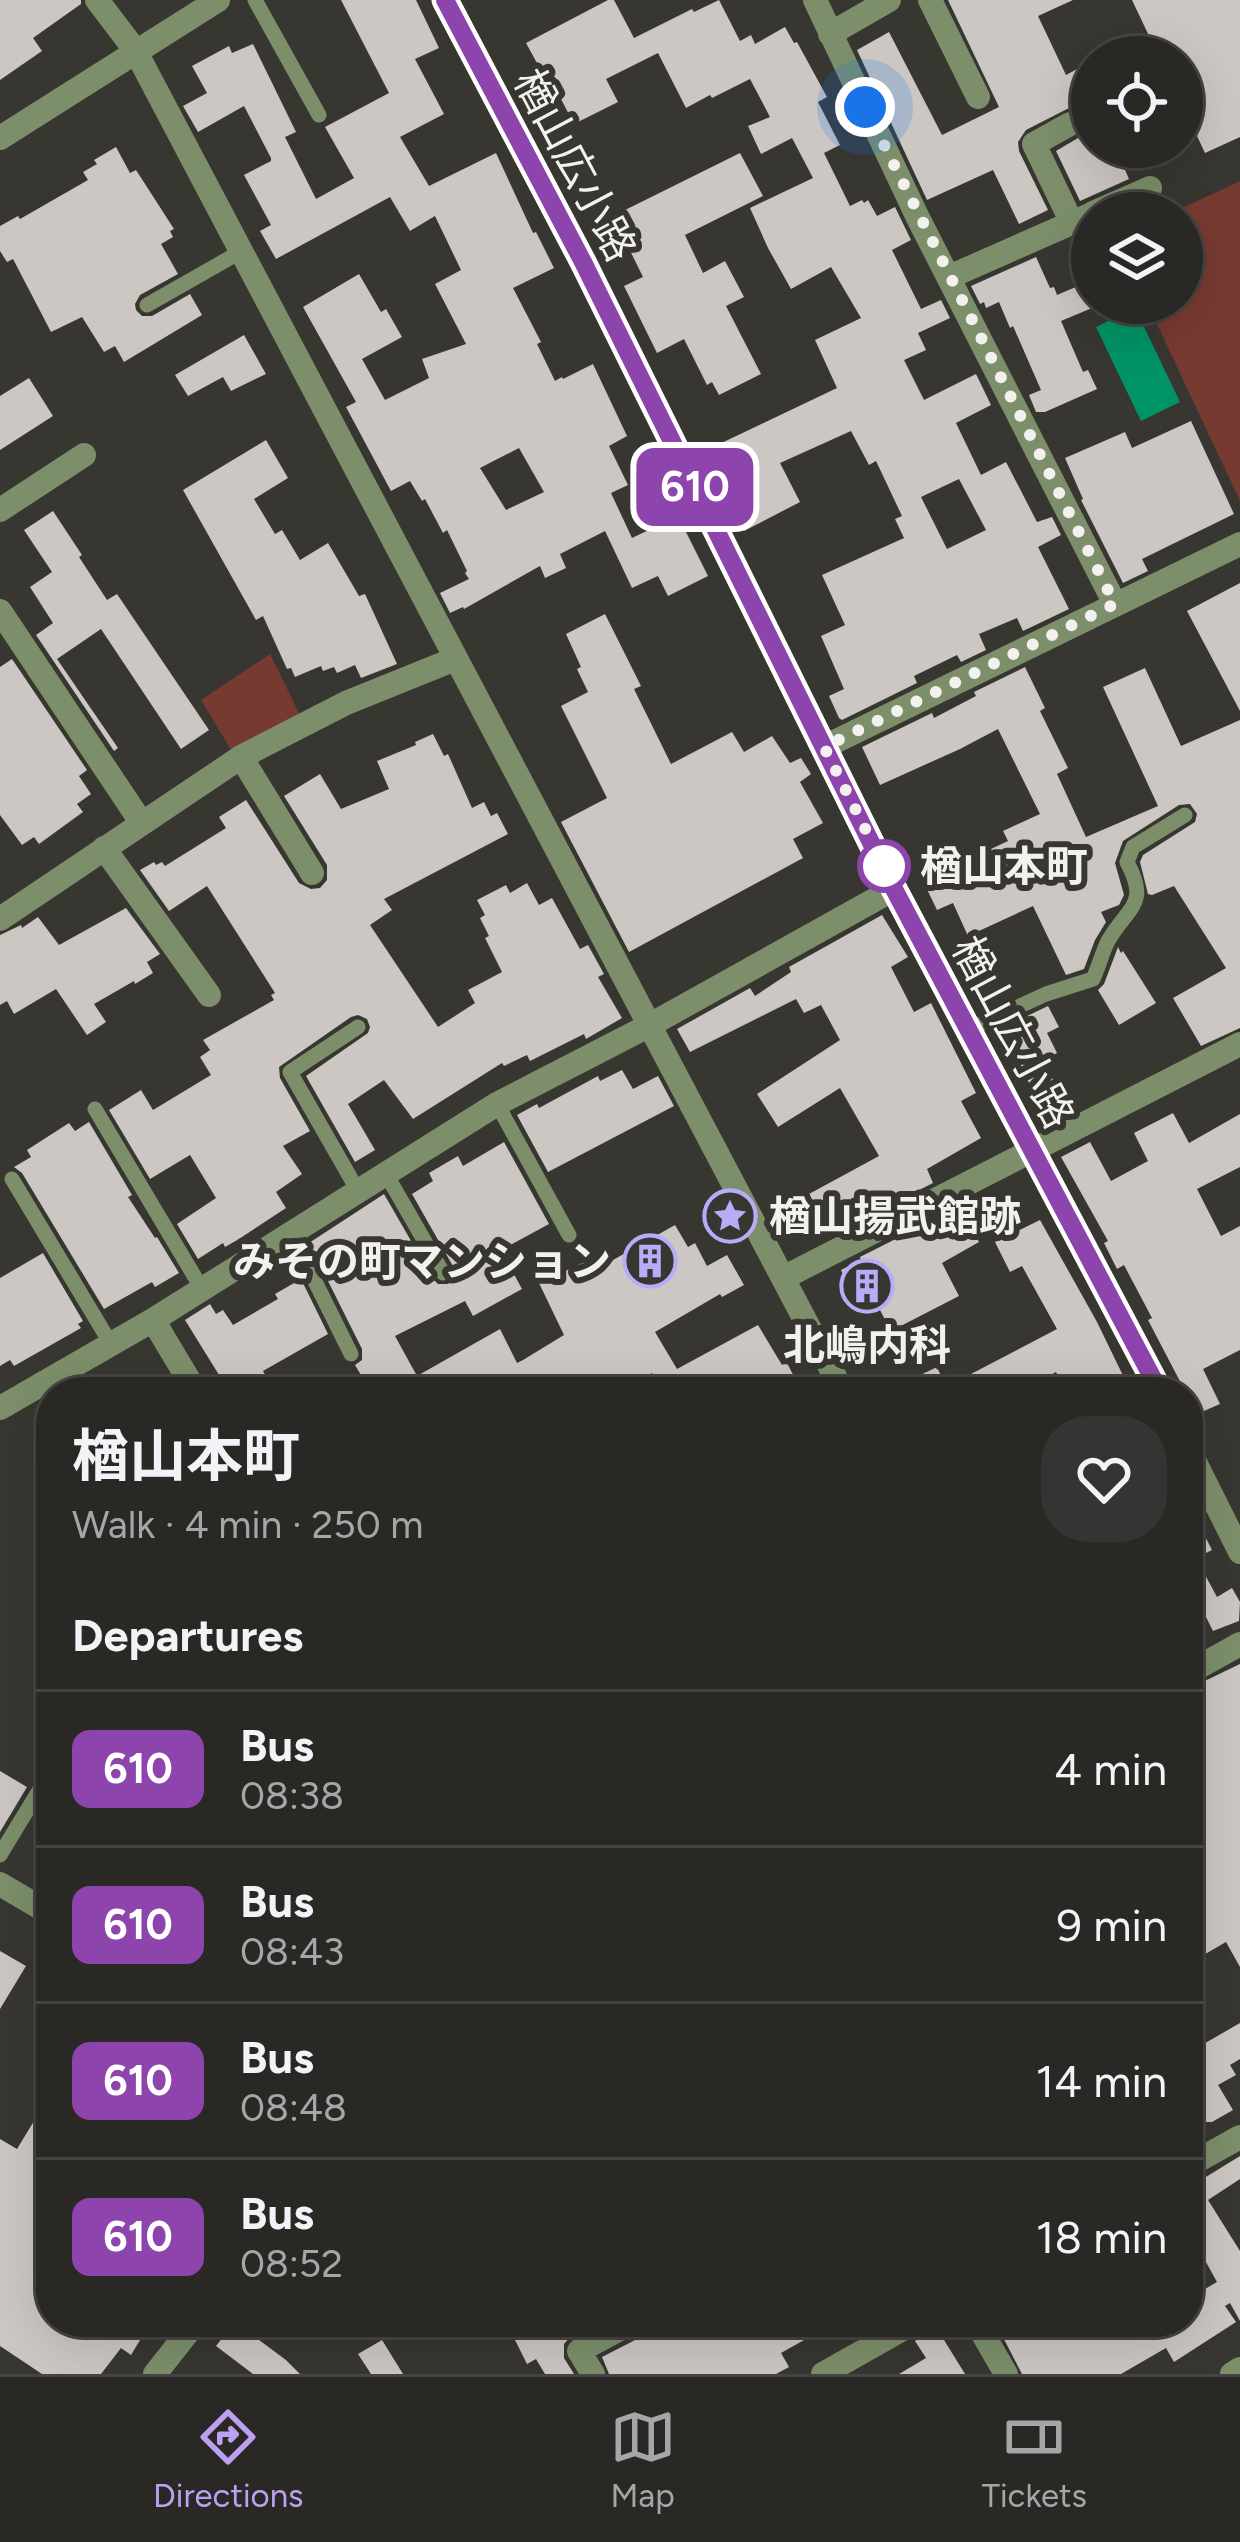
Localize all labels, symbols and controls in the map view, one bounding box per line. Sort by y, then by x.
map controls [1071,36,1203,324]
button: locate [1071,36,1203,168]
street label: 楢山広小路 [503,60,647,270]
your location [835,77,895,137]
button: layers [1071,192,1203,324]
line badge: 610 [626,448,764,526]
text: 610 [660,461,730,512]
marker: 楢山本町 [859,841,909,891]
place label: 楢山本町 [920,841,1088,892]
street label: 楢山広小路 [941,927,1085,1137]
place icon: 楢山揚武館跡 [702,1188,758,1244]
place label: 楢山揚武館跡 [769,1191,1021,1242]
building icon: みその町マンション [622,1233,678,1289]
place label: みその町マンション [233,1236,611,1287]
building icon: 北嶋内科 [839,1258,895,1314]
place label: 北嶋内科 [783,1320,951,1371]
button: heart [1041,1416,1167,1542]
text: 楢山本町 [72,1422,300,1490]
text: Walk · 4 min · 250 m [72,1501,423,1548]
text: Departures [72,1608,303,1662]
text: Bus [240,1718,314,1772]
text: 4 min [1054,1742,1167,1796]
text: 610 [103,1743,173,1794]
text: 08:38 [240,1772,344,1819]
text: Bus [240,1874,314,1928]
text: 9 min [1057,1898,1167,1952]
text: 610 [103,1899,173,1950]
text: 08:43 [240,1928,344,1975]
text: Bus [240,2030,314,2084]
text: 14 min [1036,2054,1167,2108]
text: 610 [103,2055,173,2106]
text: 08:48 [240,2084,347,2131]
text: Bus [240,2186,314,2240]
text: 18 min [1036,2210,1167,2264]
text: 610 [103,2211,173,2262]
text: 08:52 [240,2240,343,2287]
tab: Directions [153,2404,304,2515]
tab: Map [610,2404,676,2515]
tab: Tickets [982,2404,1087,2515]

